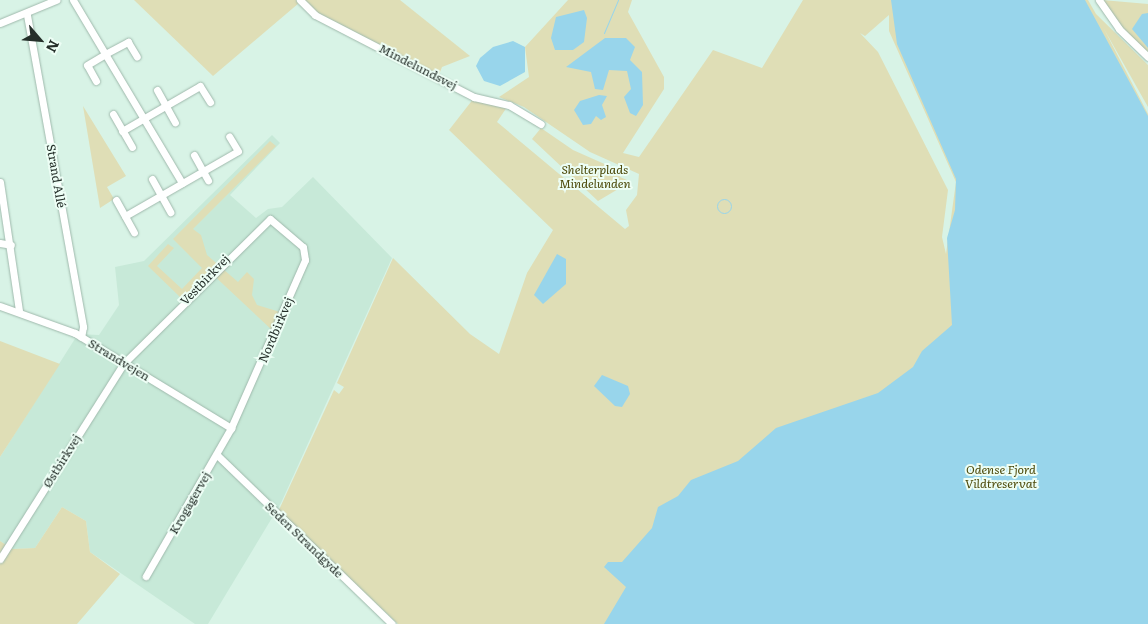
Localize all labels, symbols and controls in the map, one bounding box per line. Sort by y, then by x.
north arrow [15,15,65,65]
text: N [42,37,65,57]
street label: Mindelundsvej [377,41,459,93]
street label: Strand Allé [43,143,69,209]
park label: Shelterplads Mindelunden [559,163,631,191]
street label: Vestbirkvej [177,252,233,308]
street label: Nordbirkvej [256,295,296,365]
street label: Strandvejen [86,336,152,384]
street label: Østbirkvej [40,432,84,490]
park label: Odense Fjord Vildtreservat [965,463,1037,491]
street label: Krogagervej [166,469,214,537]
street label: Seden Strandgyde [262,499,346,581]

